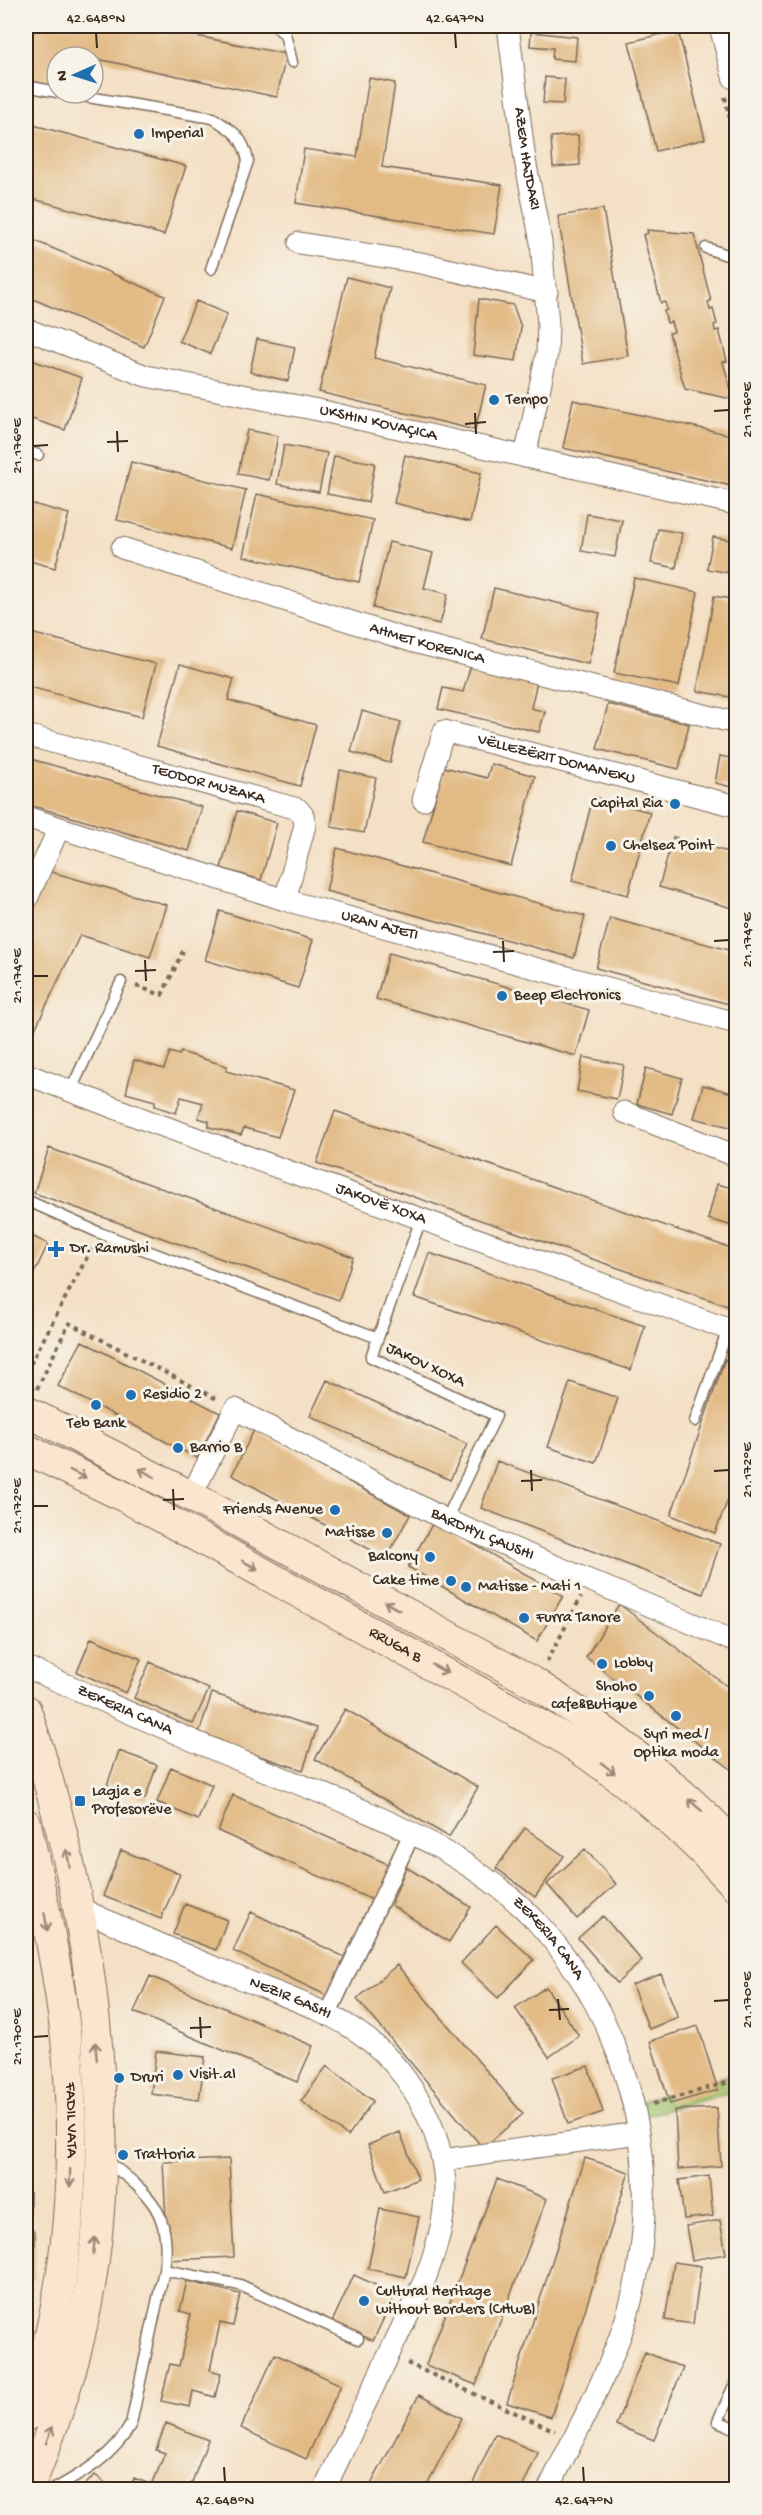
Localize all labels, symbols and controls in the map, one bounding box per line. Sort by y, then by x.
text: 42.648°N [67,10,126,28]
text: 42.647°N [426,10,484,28]
north arrow [45,45,105,105]
text: N [54,69,73,81]
street label: AZEM HAJDARI [509,106,544,212]
place label: Imperial [151,125,204,144]
marker: Imperial [132,127,146,141]
text: 21.176°E [739,382,757,438]
place label: Tempo [505,391,548,410]
marker: Tempo [487,393,501,407]
street label: UKSHIN KOVAÇICA [318,401,440,446]
text: 21.176°E [9,418,27,474]
street label: AHMET KORENICA [367,619,488,669]
street label: VËLLEZËRIT DOMANEKU [474,730,637,789]
street label: TEODOR MUZAKA [149,760,269,809]
place label: Capital Ria [591,795,664,814]
marker: Capital Ria [668,797,682,811]
place label: Chelsea Point [623,837,715,856]
marker: Chelsea Point [604,839,618,853]
street label: URAN AJETI [339,906,420,945]
text: 21.174°E [739,912,757,968]
text: 21.174°E [9,948,27,1004]
place label: Beep Electronics [513,987,622,1006]
marker: Beep Electronics [495,989,509,1003]
street label: JAKOVË XOXA [333,1179,430,1230]
marker: Dr. Ramushi [47,1240,65,1258]
place label: Dr. Ramushi [69,1240,149,1259]
street label: JAKOV XOXA [382,1339,469,1393]
place label: Residio 2 [143,1386,202,1405]
marker: Residio 2 [124,1388,138,1402]
marker: Teb Bank [89,1398,103,1412]
place label: Teb Bank [66,1415,127,1434]
place label: Barrio B [189,1439,243,1458]
marker: Barrio B [171,1441,185,1455]
text: 21.172°E [739,1442,757,1498]
one-way arrow [139,1467,156,1479]
one-way arrow [69,1469,87,1481]
text: 21.172°E [9,1478,27,1534]
place label: Friends Avenue [222,1501,324,1520]
marker: Friends Avenue [328,1503,342,1517]
street label: BARDHYL ÇAUSHI [426,1504,537,1565]
place label: Matisse [325,1524,376,1543]
marker: Matisse [380,1526,394,1540]
place label: Balcony [367,1548,418,1567]
marker: Balcony [423,1550,437,1564]
one-way arrow [241,1560,259,1571]
place label: Cake time [373,1572,440,1591]
marker: Cake time [444,1574,458,1588]
place label: Matisse - Mati 1 [478,1578,581,1597]
marker: Matisse - Mati 1 [459,1580,473,1594]
one-way arrow [384,1600,402,1611]
place label: Furra Tanore [535,1609,621,1628]
marker: Furra Tanore [517,1611,531,1625]
street label: RRUGA B [365,1623,425,1668]
place label: Lobby [614,1655,653,1674]
marker: Lobby [595,1657,609,1671]
one-way arrow [431,1663,448,1675]
place label: Shoho cafe&Butique [551,1678,638,1715]
street label: ZEKERIA CANA [74,1681,177,1741]
marker: Shoho cafe&Butique [642,1689,656,1703]
marker: Syri med / Optika moda [669,1709,683,1723]
place label: Syri med / Optika moda [633,1726,720,1763]
one-way arrow [600,1761,616,1774]
place label: Lagja e Profesorëve [91,1783,172,1820]
marker: Lagja e Profesorëve [73,1794,87,1808]
one-way arrow [688,1798,703,1812]
one-way arrow [62,1849,73,1869]
street label: ZEKERIA CANA [508,1893,589,1985]
one-way arrow [40,1912,51,1931]
text: 21.170°E [739,1971,757,2028]
street label: NEZIR GASHI [246,1973,334,2024]
text: 21.170°E [9,2008,27,2065]
one-way arrow [90,2042,101,2062]
place label: Visit.al [189,2066,236,2085]
marker: Visit.al [171,2068,185,2082]
place label: Druri [130,2069,164,2088]
marker: Druri [112,2071,126,2085]
street label: FADIL VATA [60,2081,81,2159]
place label: Trattoria [134,2146,196,2165]
marker: Trattoria [116,2148,130,2162]
one-way arrow [64,2168,76,2188]
one-way arrow [89,2236,100,2256]
place label: Cultural Heritage without Borders (CHwB) [376,2283,536,2320]
marker: Cultural Heritage without Borders (CHwB) [357,2294,371,2308]
one-way arrow [45,2426,56,2445]
text: 42.648°N [196,2492,255,2510]
text: 42.647°N [555,2492,613,2510]

